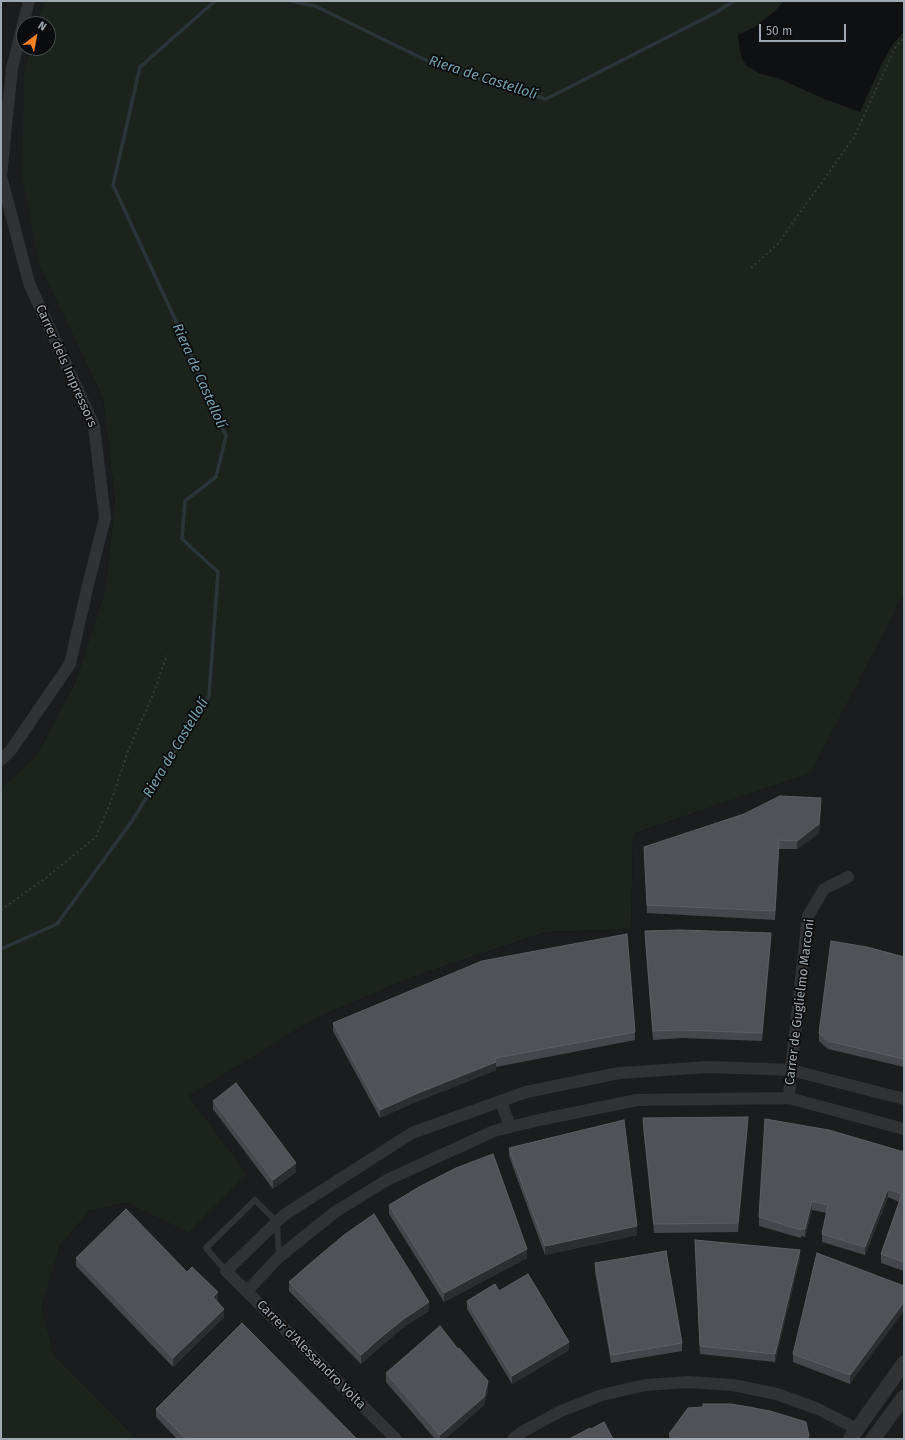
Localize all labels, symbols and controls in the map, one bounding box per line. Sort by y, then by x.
north arrow [16,16,56,56]
scale bar [761,16,848,42]
text: N [36,19,49,34]
text: 50 m [766,24,792,38]
water label: Riera de Castellolí [427,53,539,103]
street label: Carrer dels Impressors [32,302,100,430]
water label: Riera de Castellolí [168,321,230,431]
water label: Riera de Castellolí [140,695,212,801]
street label: Carrer de Guglielmo Marconi [782,918,818,1086]
street label: Carrer d'Alessandro Volta [253,1297,369,1413]

